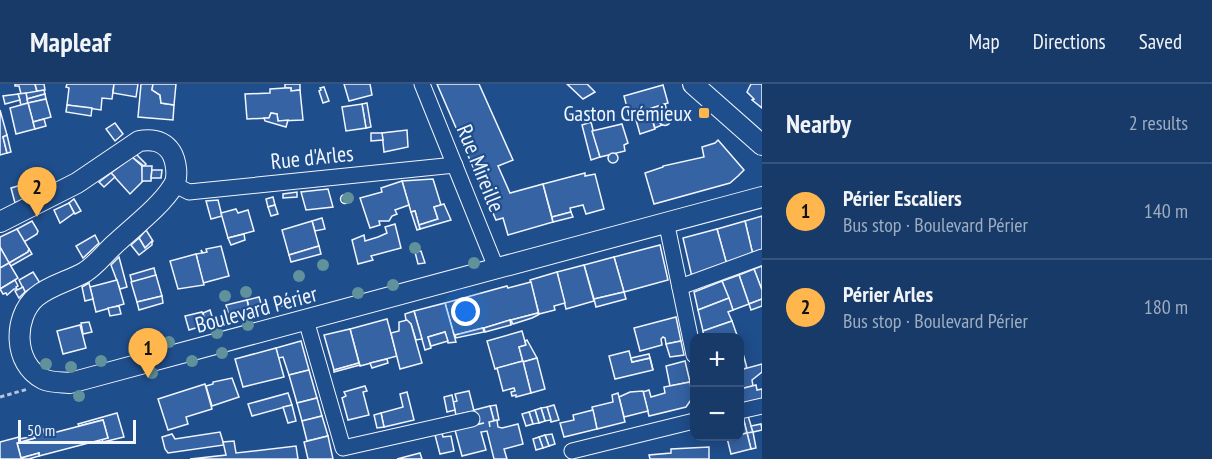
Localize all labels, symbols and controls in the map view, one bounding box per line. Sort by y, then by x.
text: Mapleaf [30,23,111,60]
text: Map [969,28,1000,55]
text: Directions [1033,28,1106,55]
text: Saved [1139,28,1182,55]
place label: Gaston Crémieux [564,99,692,127]
marker: Gaston Crémieux [697,106,711,120]
text: Nearby [786,107,851,140]
text: 2 results [1129,110,1188,136]
street label: Rue Mireille [451,120,511,216]
street label: Rue d'Arles [269,139,355,175]
pin: 2 [18,168,57,217]
text: Périer Escaliers [843,184,962,212]
text: 1 [801,198,810,224]
text: 140 m [1144,198,1188,224]
text: Bus stop · Boulevard Périer [843,212,1028,238]
street label: Boulevard Périer [192,279,320,339]
text: Périer Arles [843,280,933,308]
text: 2 [801,294,810,320]
text: 180 m [1144,294,1188,320]
your location [451,297,480,326]
text: Bus stop · Boulevard Périer [843,308,1028,334]
pin: 1 [128,328,168,378]
map controls [690,333,744,441]
button: + [690,333,744,387]
button: − [690,387,744,441]
scale bar [18,417,136,444]
text: 50 m [27,420,55,440]

